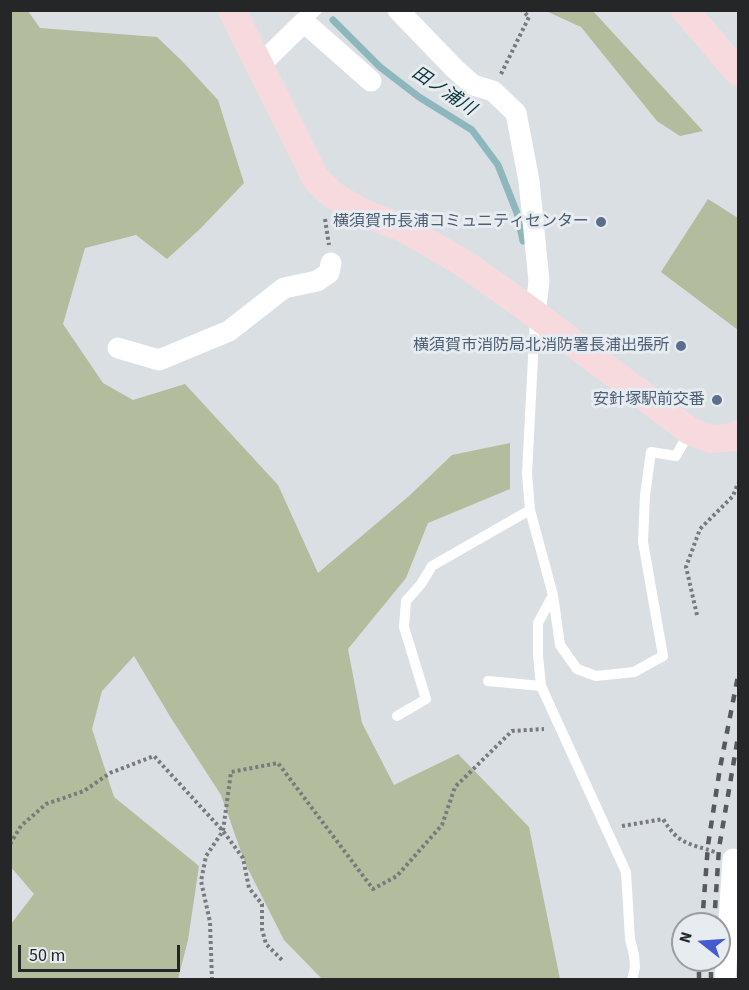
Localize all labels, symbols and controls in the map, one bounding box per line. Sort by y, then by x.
water label: 田ノ浦川 [407,63,479,121]
place label: 横須賀市長浦コミュニティセンター [333,212,589,232]
marker: 横須賀市長浦コミュニティセンター [594,215,608,229]
place label: 横須賀市消防局北消防署長浦出張所 [413,336,669,356]
marker: 横須賀市消防局北消防署長浦出張所 [674,339,688,353]
place label: 安針塚駅前交番 [593,390,705,410]
marker: 安針塚駅前交番 [710,393,724,407]
north arrow [671,912,731,972]
text: N [674,929,698,946]
scale bar [21,933,183,971]
text: 50 m [29,943,65,968]

